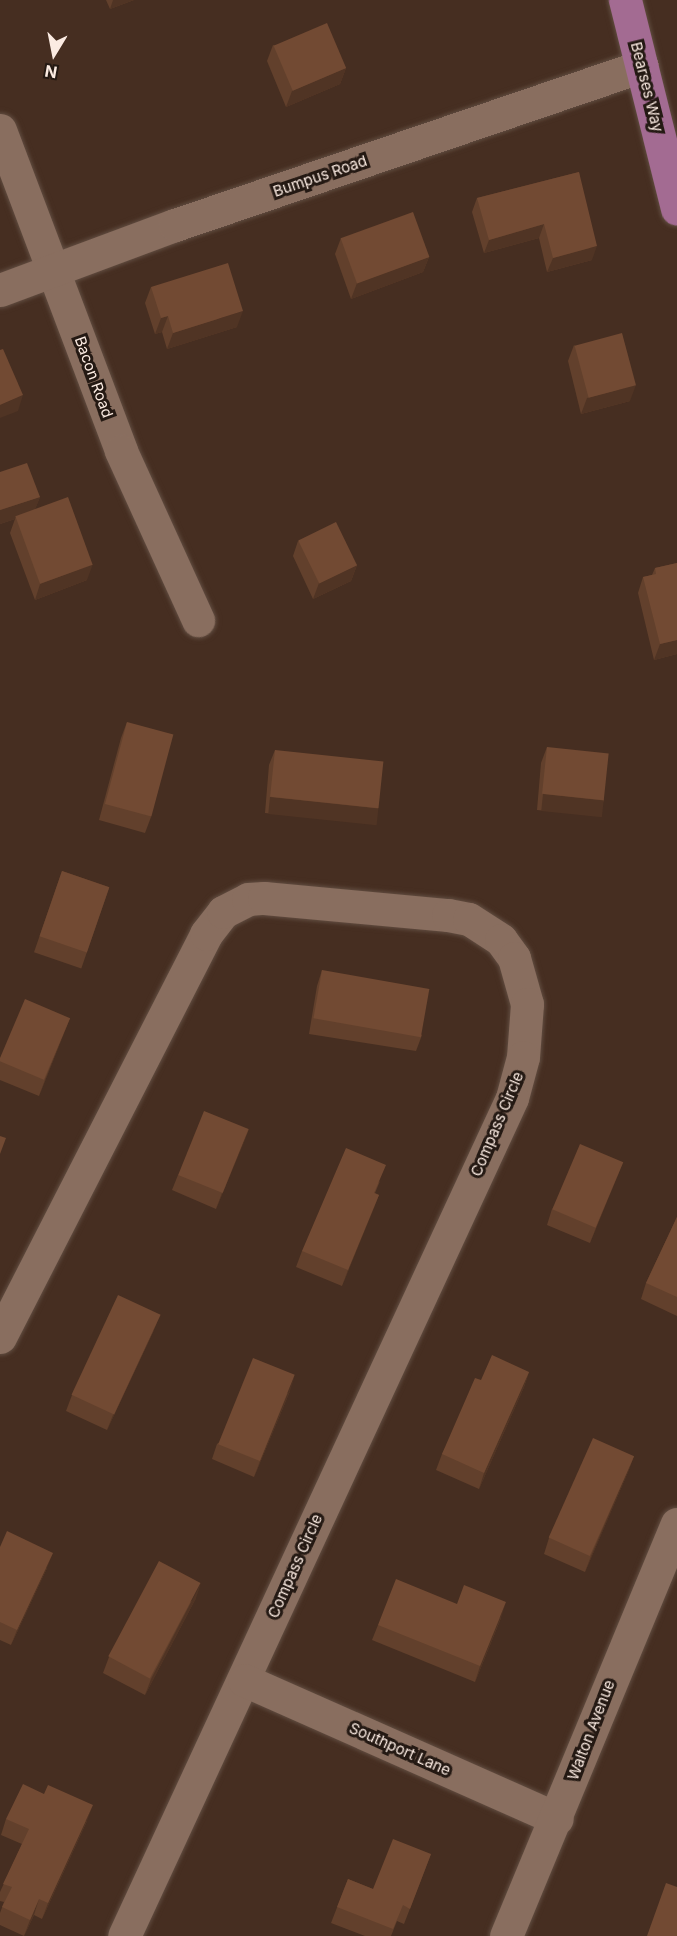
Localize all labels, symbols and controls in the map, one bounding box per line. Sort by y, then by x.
north arrow [24,24,84,84]
street label: Bearses Way [627,40,667,134]
text: N [43,61,59,83]
street label: Bumpus Road [271,152,369,200]
street label: Bacon Road [71,334,117,420]
street label: Compass Circle [467,1069,527,1179]
street label: Compass Circle [264,1511,326,1621]
street label: Walton Avenue [564,1677,618,1783]
street label: Southport Lane [347,1719,453,1779]

